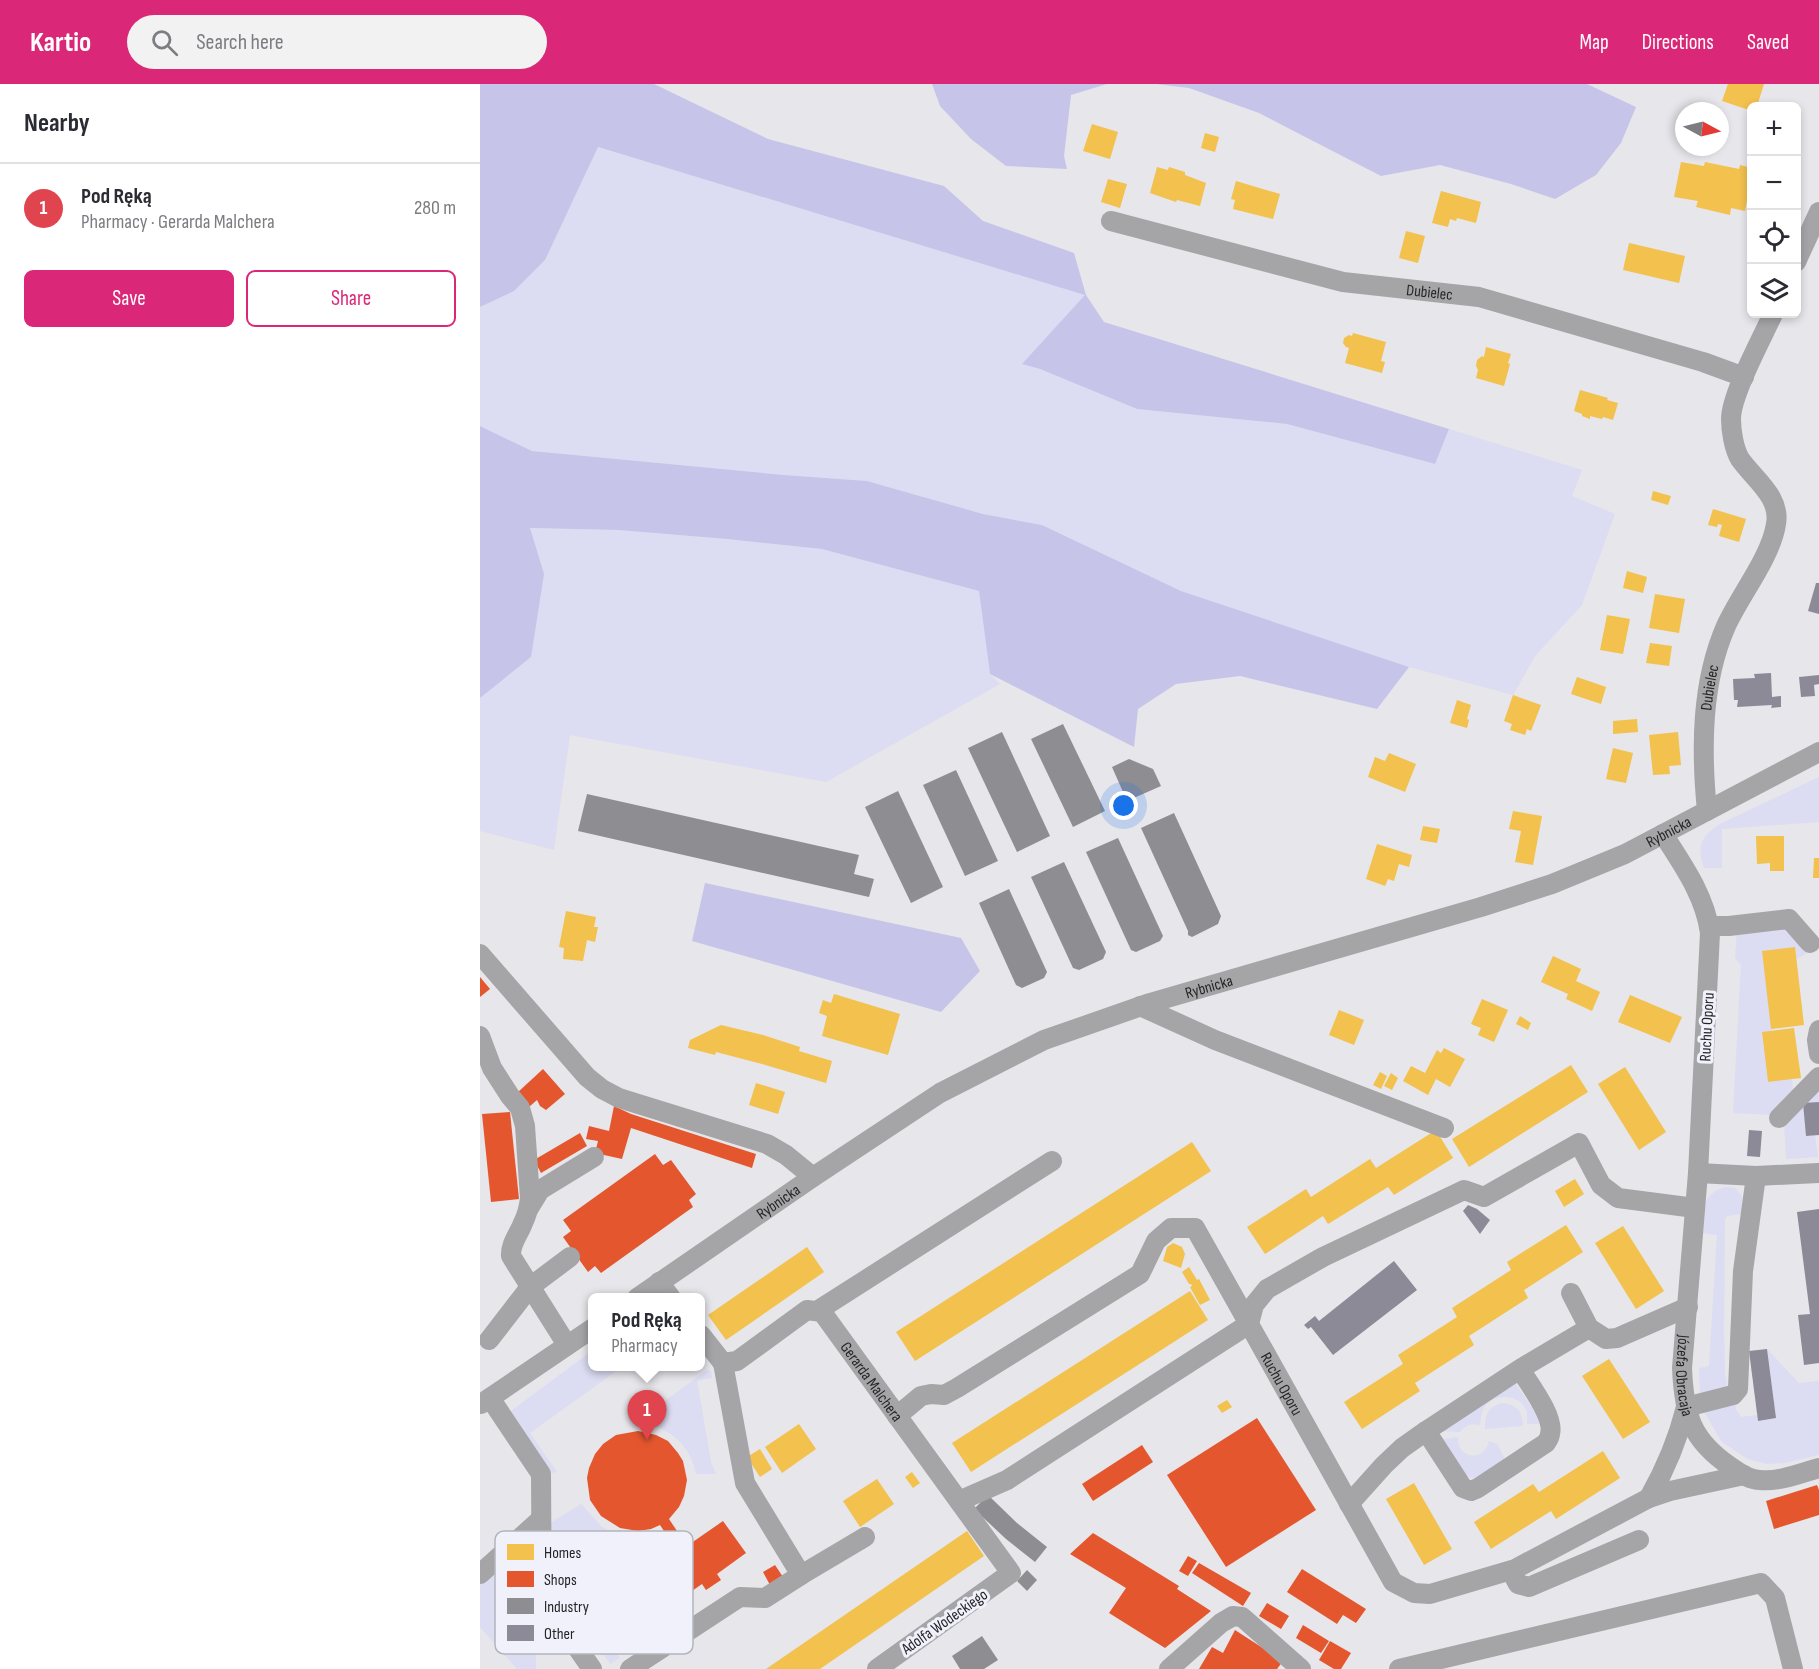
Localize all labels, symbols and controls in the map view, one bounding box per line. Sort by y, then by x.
search box [127,15,547,69]
text: Kartio [30,26,91,59]
icon: search [148,26,181,59]
text: Search here [196,29,284,56]
text: Map [1579,30,1609,55]
text: Directions [1642,30,1714,55]
text: Saved [1747,30,1789,55]
north arrow [1675,102,1729,156]
map controls [1747,102,1801,318]
button: + [1747,102,1801,156]
text: Nearby [24,108,90,139]
button: − [1747,156,1801,210]
text: Pod Ręką [81,183,152,210]
text: 1 [40,196,47,220]
text: 280 m [414,196,456,220]
text: Pharmacy · Gerarda Malchera [81,210,275,234]
button: locate [1747,210,1801,264]
button: layers [1747,264,1801,318]
button: Save [24,270,234,327]
button: Share [246,270,456,327]
street label: Dubielec [1405,281,1454,305]
street label: Dubielec [1697,663,1724,712]
your location [1109,791,1138,820]
street label: Rybnicka [1643,813,1695,852]
street label: Rybnicka [1183,972,1235,1003]
street label: Ruchu Oporu [1696,992,1719,1062]
street label: Rybnicka [753,1181,804,1224]
popup [588,1293,705,1371]
text: Pod Ręką [611,1307,682,1334]
street label: Józefa Obracaja [1671,1333,1696,1419]
text: Pharmacy [611,1334,678,1358]
street label: Gerarda Malchera [836,1339,906,1426]
street label: Ruchu Oporu [1256,1349,1306,1419]
pin: 1 [628,1390,666,1440]
legend [495,1531,693,1654]
text: Homes [544,1544,581,1563]
text: Shops [544,1571,577,1590]
street label: Adolfa Wodeckiego [897,1586,992,1660]
text: Industry [544,1598,589,1617]
text: Other [544,1625,575,1644]

